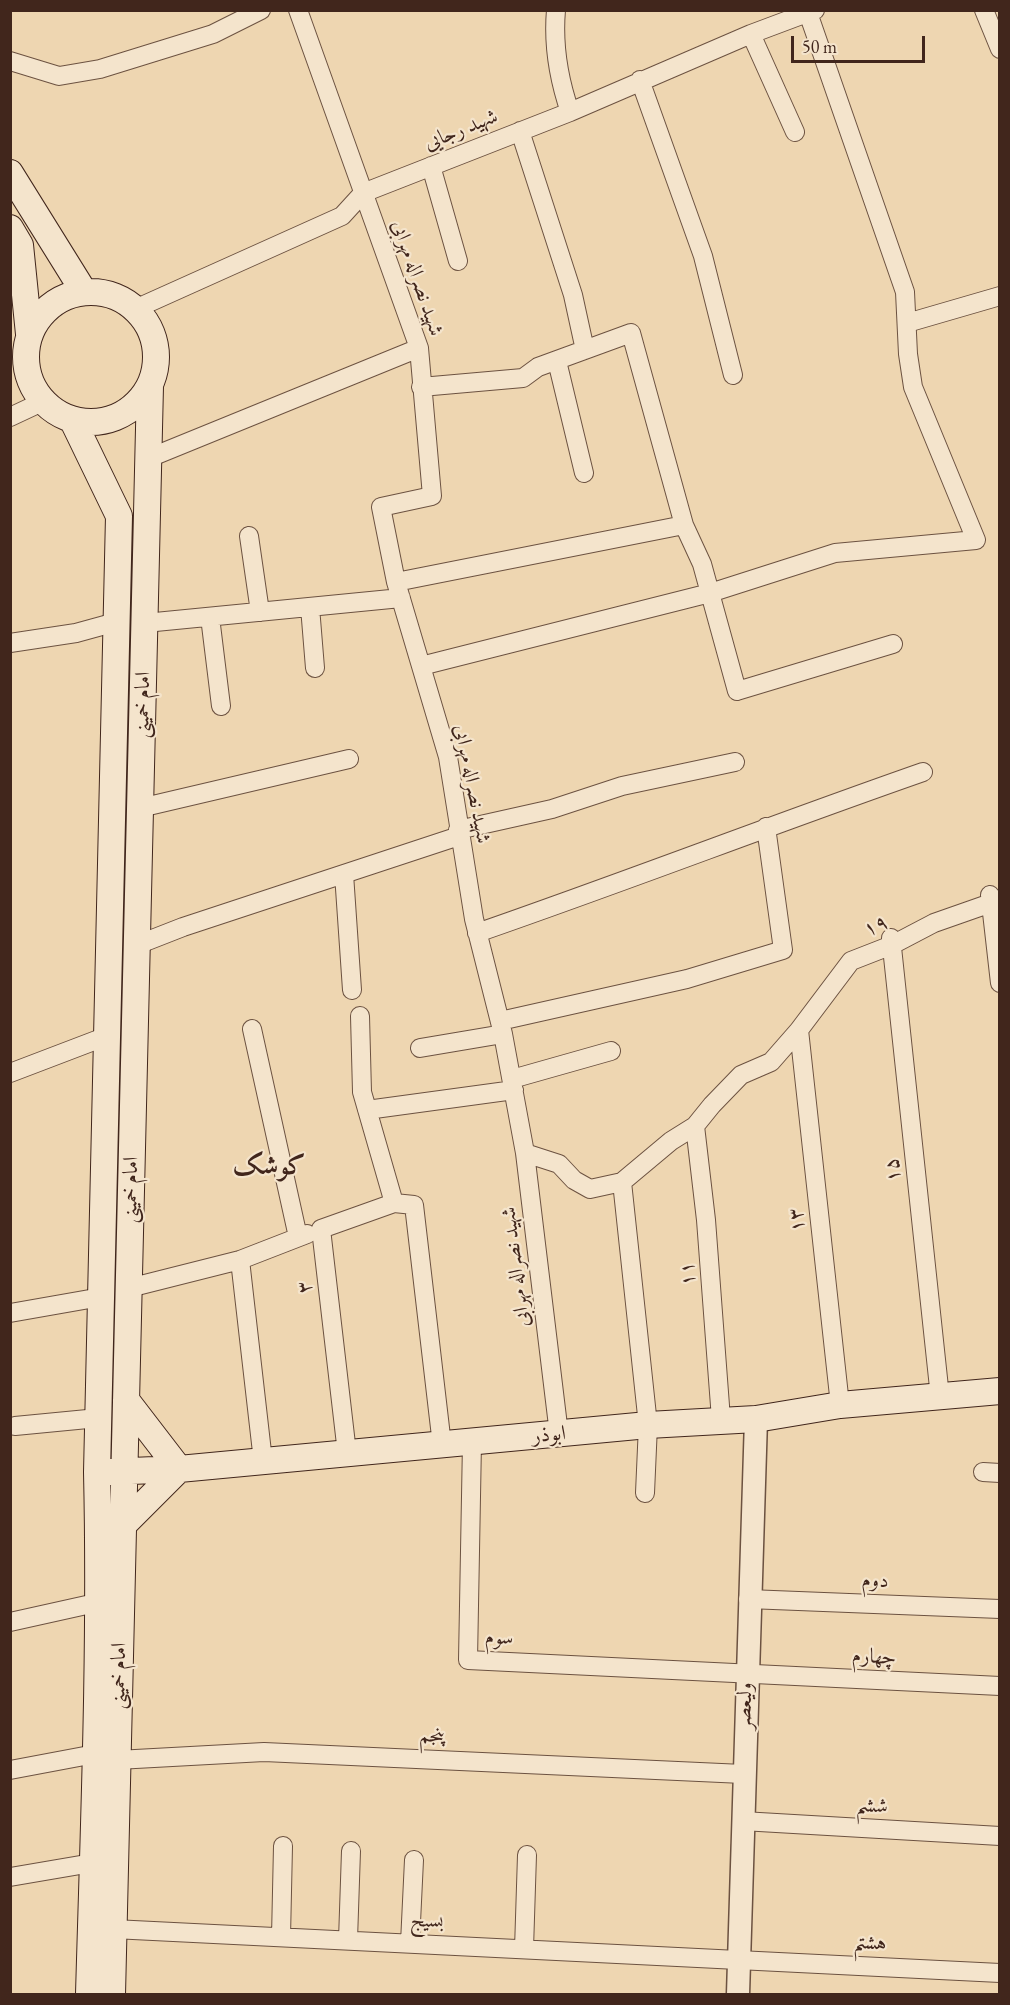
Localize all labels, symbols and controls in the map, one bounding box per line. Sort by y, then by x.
scale bar [794,24,928,62]
text: 50 m [802,35,837,58]
street label: شهید رجایی [420,104,502,156]
street label: شهید نصراله مهرابی [385,217,449,339]
street label: امام خمینی [130,671,156,739]
street label: شهید نصراله مهرابی [448,722,496,846]
street label: ۱۹ [860,909,892,943]
district label: کوشک [232,1151,306,1183]
street label: امام خمینی [118,1156,144,1224]
street label: ۱۵ [879,1156,907,1184]
street label: شهید نصراله مهرابی [496,1205,536,1329]
street label: ۱۳ [783,1206,811,1234]
street label: ۱۱ [675,1261,701,1287]
street label: ۳ [292,1279,318,1295]
street label: ابوذر [531,1421,567,1449]
street label: دوم [861,1568,889,1594]
street label: سوم [484,1625,514,1651]
street label: امام خمینی [106,1642,132,1710]
street label: چهارم [851,1643,897,1671]
street label: ولیعصر [732,1682,758,1730]
street label: پنجم [419,1723,445,1749]
street label: ششم [855,1793,889,1819]
street label: بسیج [410,1908,444,1934]
street label: هشتم [853,1930,887,1956]

